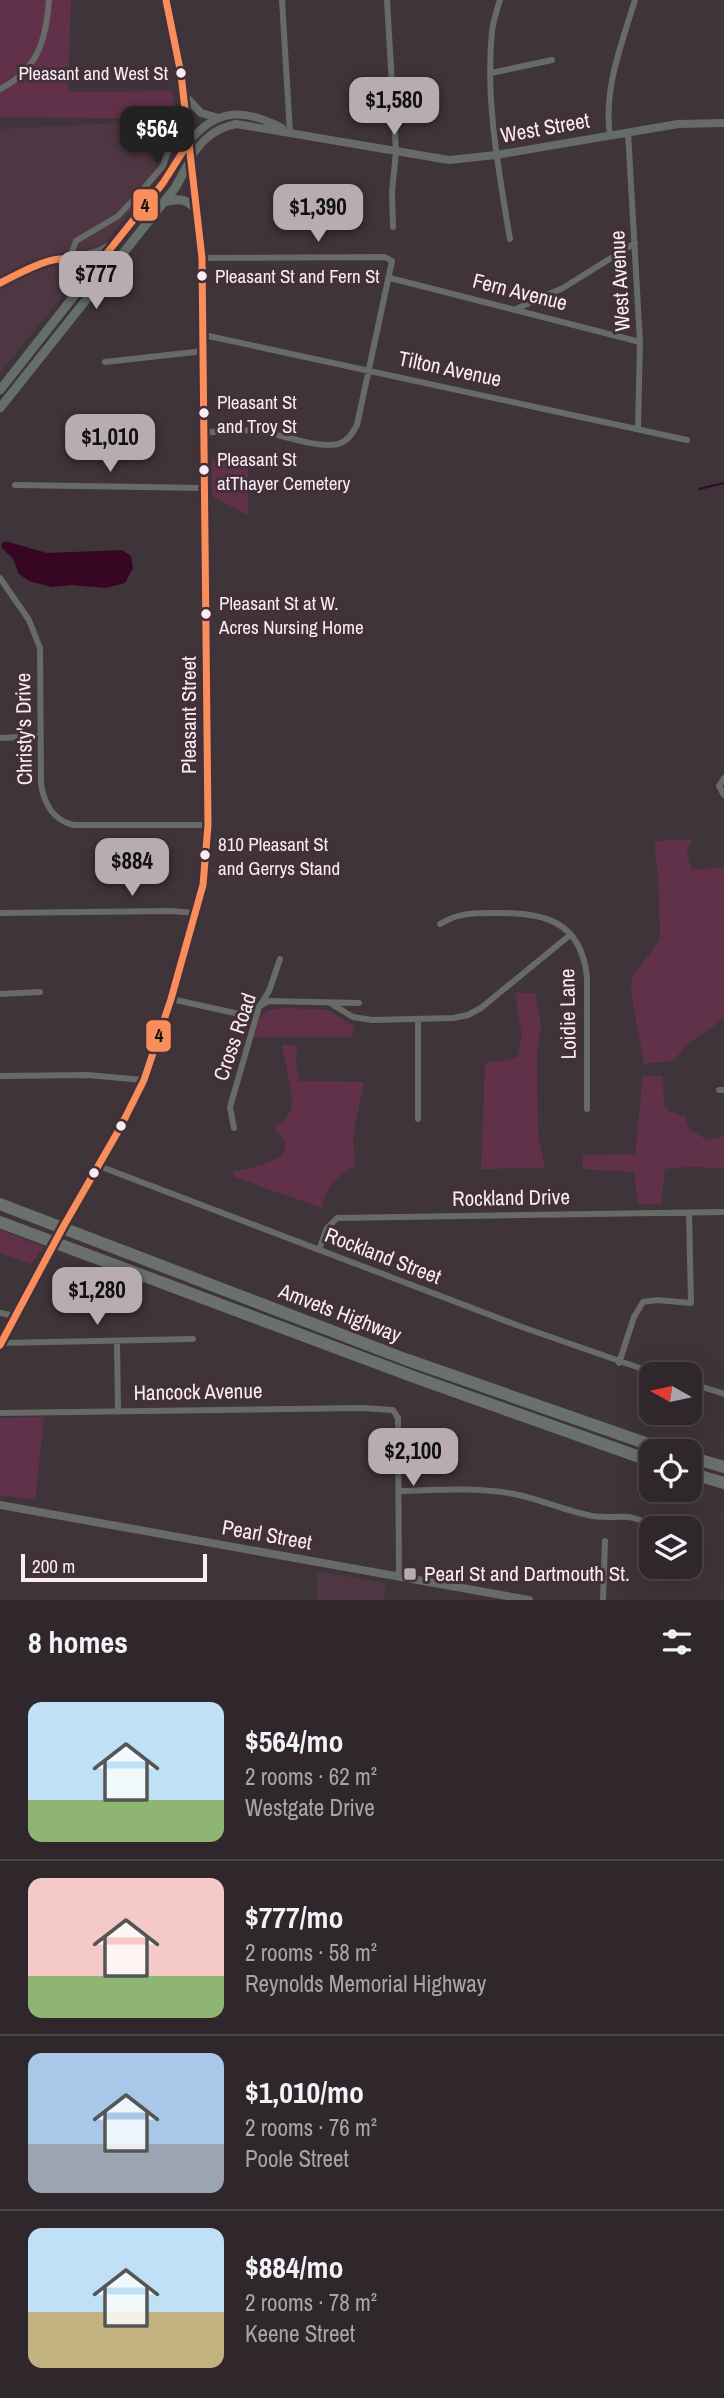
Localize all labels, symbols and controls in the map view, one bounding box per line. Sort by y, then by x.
place label: Pleasant and West St [18,60,169,86]
marker: Pleasant and West St [174,66,188,80]
pin: $1,580 [337,78,451,137]
text: $1,580 [365,84,423,115]
street label: West Street [498,105,592,150]
pin: $564 [116,106,198,166]
text: $564 [136,113,178,144]
pin: $1,390 [261,184,375,244]
line badge: 4 [132,188,159,222]
text: $1,390 [289,191,347,222]
text: 4 [141,192,150,218]
street label: West Avenue [602,230,637,332]
pin: $777 [55,252,137,311]
text: $777 [75,258,117,289]
place label: Pleasant St and Fern St [215,263,380,289]
street label: Fern Avenue [470,266,570,317]
marker: Pleasant St and Fern St [195,269,209,283]
street label: Tilton Avenue [396,343,504,394]
place label: Pleasant St and Troy St [217,389,297,439]
marker: Pleasant St and Troy St [197,406,211,420]
pin: $1,010 [53,414,167,474]
text: $1,010 [81,421,139,452]
place label: Pleasant St atThayer Cemetery [217,446,351,496]
marker: Pleasant St atThayer Cemetery [197,463,211,477]
place label: Pleasant St at W. Acres Nursing Home [218,590,364,640]
marker: Pleasant St at W. Acres Nursing Home [199,607,213,621]
street label: Pleasant Street [174,656,203,774]
street label: Christy's Drive [8,673,39,785]
place label: 810 Pleasant St and Gerrys Stand [218,831,340,881]
pin: $884 [91,838,173,898]
text: $884 [111,845,153,876]
marker: 810 Pleasant St and Gerrys Stand [198,848,212,862]
street label: Loidie Lane [552,968,583,1060]
street label: Cross Road [206,989,263,1085]
line badge: 4 [145,1019,172,1053]
text: 4 [155,1022,164,1048]
unlabelled marker [114,1119,128,1133]
unlabelled marker [87,1166,101,1180]
street label: Rockland Drive [452,1182,570,1213]
street label: Rockland Street [321,1220,446,1291]
pin: $1,280 [40,1268,154,1327]
text: $1,280 [68,1274,126,1305]
street label: Amvets Highway [274,1275,406,1349]
north arrow [639,1362,702,1424]
map controls [639,1362,702,1579]
street label: Hancock Avenue [133,1376,263,1407]
pin: $2,100 [356,1428,470,1488]
text: $2,100 [384,1435,442,1466]
button: locate [639,1439,702,1502]
street label: Pearl Street [220,1512,315,1557]
button: layers [639,1516,702,1579]
scale bar [21,1551,206,1583]
text: 200 m [32,1553,75,1579]
place label: Pearl St and Dartmouth St. [424,1559,630,1588]
marker: Pearl St and Dartmouth St. [402,1566,418,1582]
text: 8 homes [28,1622,128,1662]
icon: filters [658,1623,696,1661]
text: $564/mo [245,1721,343,1761]
icon: home [84,1730,168,1814]
text: 2 rooms · 62 m² [245,1761,377,1792]
text: Westgate Drive [245,1792,375,1823]
text: $777/mo [245,1897,343,1937]
icon: home [84,1906,168,1990]
text: 2 rooms · 58 m² [245,1937,377,1968]
text: Reynolds Memorial Highway [245,1968,486,1999]
text: $1,010/mo [245,2072,364,2112]
icon: home [84,2081,168,2165]
text: 2 rooms · 76 m² [245,2112,377,2143]
text: Poole Street [245,2143,349,2174]
text: $884/mo [245,2247,343,2287]
icon: home [84,2256,168,2340]
text: 2 rooms · 78 m² [245,2287,377,2318]
text: Keene Street [245,2318,355,2349]

